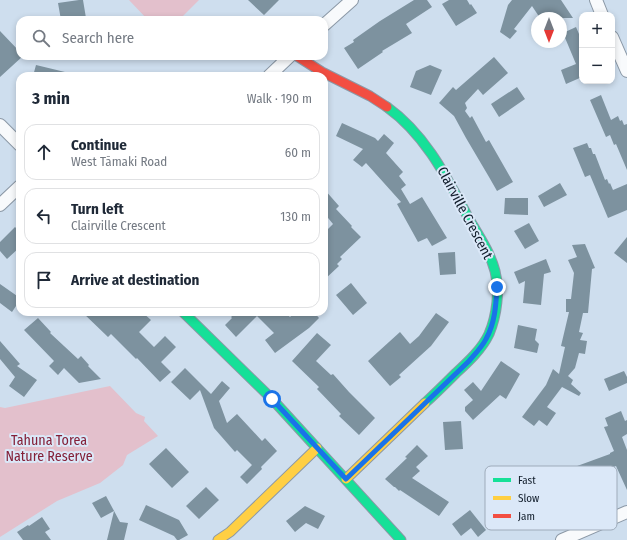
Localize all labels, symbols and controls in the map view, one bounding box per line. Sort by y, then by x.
north arrow [531,12,567,48]
map controls [579,12,615,84]
button: + [579,12,615,48]
search box [16,16,328,60]
icon: search [30,27,52,49]
text: Search here [62,29,134,47]
button: − [579,48,615,84]
text: 3 min [32,88,70,109]
text: Walk · 190 m [247,91,312,106]
text: Continue [71,136,127,154]
icon: ahead [33,141,55,163]
text: 60 m [285,145,311,160]
text: West Tāmaki Road [71,154,167,169]
street label: Clairville Crescent [434,164,497,262]
text: Turn left [71,200,124,218]
icon: left [33,205,55,227]
text: 130 m [280,209,311,224]
text: Clairville Crescent [71,218,166,233]
icon: arrive [33,269,55,291]
text: Arrive at destination [71,271,199,289]
route end [488,278,506,296]
route start [263,390,281,408]
park label: Tahuna Torea Nature Reserve [5,432,93,465]
legend [485,466,617,530]
text: Fast [518,474,536,487]
text: Slow [518,492,539,505]
text: Jam [518,510,535,523]

